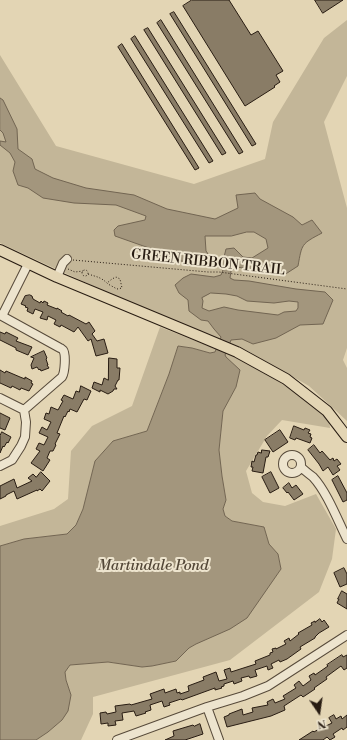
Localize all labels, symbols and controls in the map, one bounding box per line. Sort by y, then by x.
street label: GREEN RIBBON TRAIL [130,247,286,279]
water label: Martindale Pond [98,557,208,575]
north arrow [299,692,339,732]
text: N [316,716,328,731]

